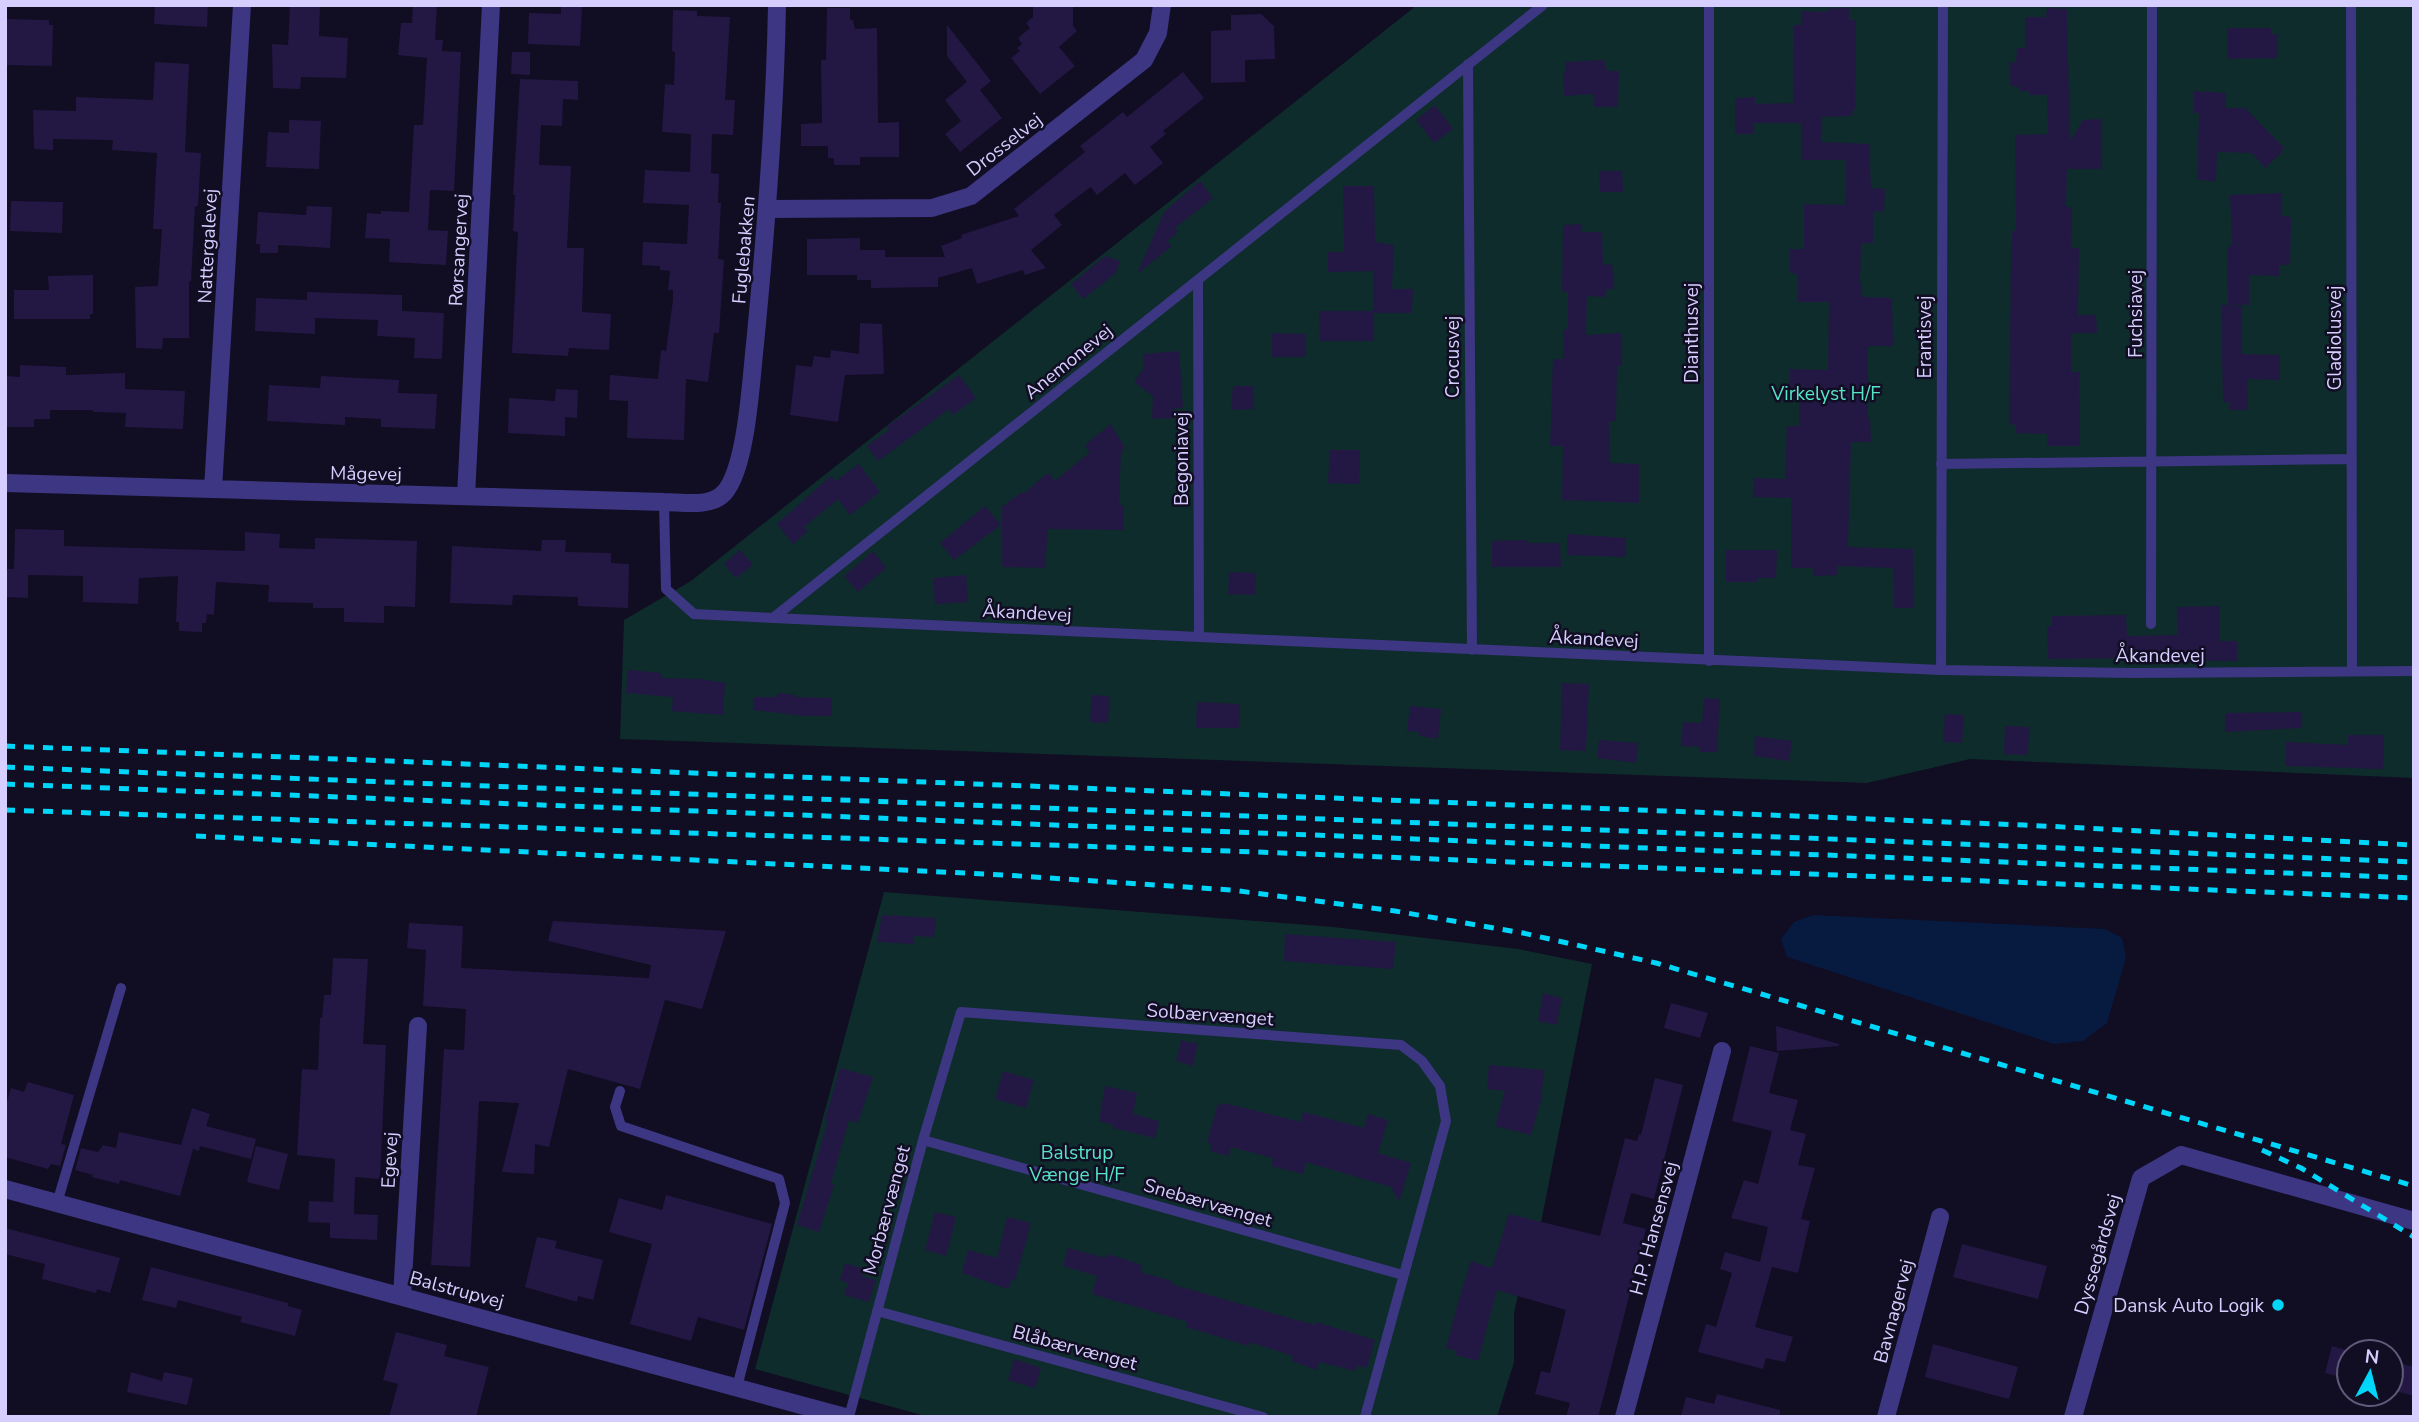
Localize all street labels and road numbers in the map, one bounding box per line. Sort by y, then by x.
street label: Drosselvej [961,107,1048,183]
street label: Nattergalevej [192,188,224,304]
street label: Rørsangervej [443,193,475,307]
street label: Fuglebakken [726,195,762,305]
street label: Fuchsiavej [2123,270,2149,358]
street label: Dianthusvej [1679,283,1705,383]
street label: Gladiolusvej [2322,285,2348,391]
street label: Erantisvej [1912,296,1938,378]
street label: Crocusvej [1440,316,1466,398]
street label: Anemonevej [1019,318,1118,405]
street label: Begoniavej [1169,412,1195,506]
street label: Mågevej [330,460,402,488]
street label: Åkandevej [982,597,1072,628]
street label: Åkandevej [1549,623,1639,654]
street label: Åkandevej [2115,642,2205,669]
street label: Solbærvænget [1146,998,1275,1032]
street label: Egevej [376,1131,404,1189]
street label: Morbærvænget [857,1142,917,1278]
street label: H.P. Hansensvej [1624,1158,1684,1298]
street label: Snebærvænget [1141,1172,1275,1234]
street label: Dyssegårdsvej [2068,1191,2128,1318]
street label: Bavnagervej [1868,1257,1920,1366]
street label: Balstrupvej [407,1265,507,1315]
street label: Blåbærvænget [1010,1319,1140,1377]

